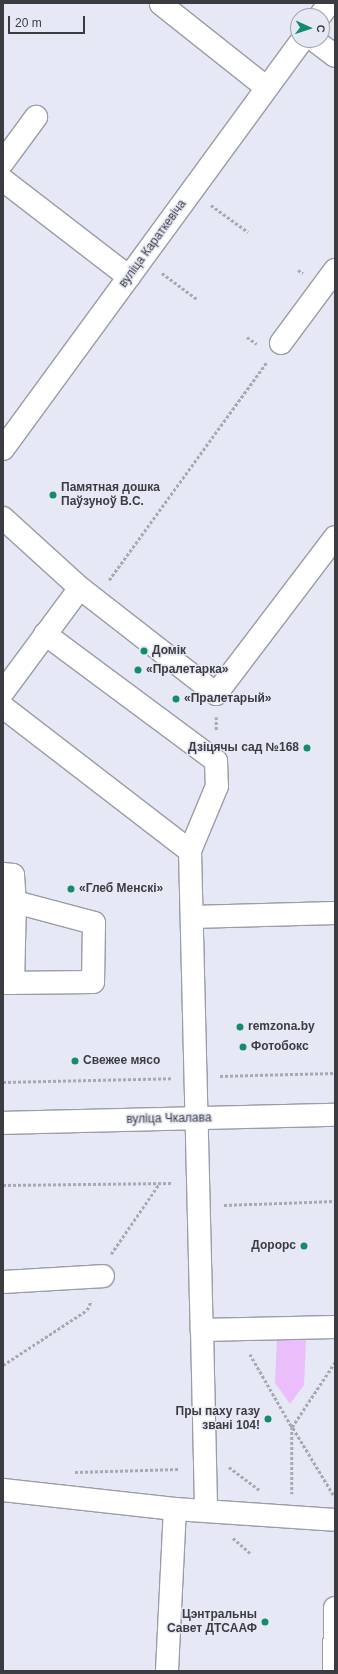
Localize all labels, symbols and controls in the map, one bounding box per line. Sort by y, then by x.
scale bar [10,8,87,34]
north arrow [290,8,330,48]
text: 20 m [15,16,42,30]
text: С [315,24,327,33]
street label: вуліца Караткевіча [116,197,190,291]
place label: Памятная дошка Паўзуноў В.С. [61,481,160,509]
marker: Памятная дошка Паўзуноў В.С. [48,490,58,500]
place label: Домік [152,644,186,658]
marker: Домік [139,646,149,656]
place label: «Пралетарка» [146,663,229,677]
marker: «Пралетарка» [133,665,143,675]
place label: «Пралетарый» [184,692,271,706]
marker: «Пралетарый» [171,694,181,704]
place label: Дзіцячы сад №168 [188,741,299,755]
marker: Дзіцячы сад №168 [302,743,312,753]
place label: «Глеб Менскі» [79,882,163,896]
marker: «Глеб Менскі» [66,884,76,894]
place label: remzona.by [248,1020,315,1034]
marker: remzona.by [235,1022,245,1032]
place label: Фотобокс [251,1040,309,1054]
marker: Фотобокс [238,1042,248,1052]
place label: Свежее мясо [83,1054,160,1068]
marker: Свежее мясо [70,1056,80,1066]
street label: вуліца Чкалава [126,1111,212,1127]
place label: Дорорс [251,1239,296,1253]
marker: Дорорс [299,1241,309,1251]
place label: Пры паху газу звані 104! [176,1405,260,1433]
marker: Пры паху газу звані 104! [263,1414,273,1424]
place label: Цэнтральны Савет ДТСААФ [167,1608,257,1636]
marker: Цэнтральны Савет ДТСААФ [260,1617,270,1627]

